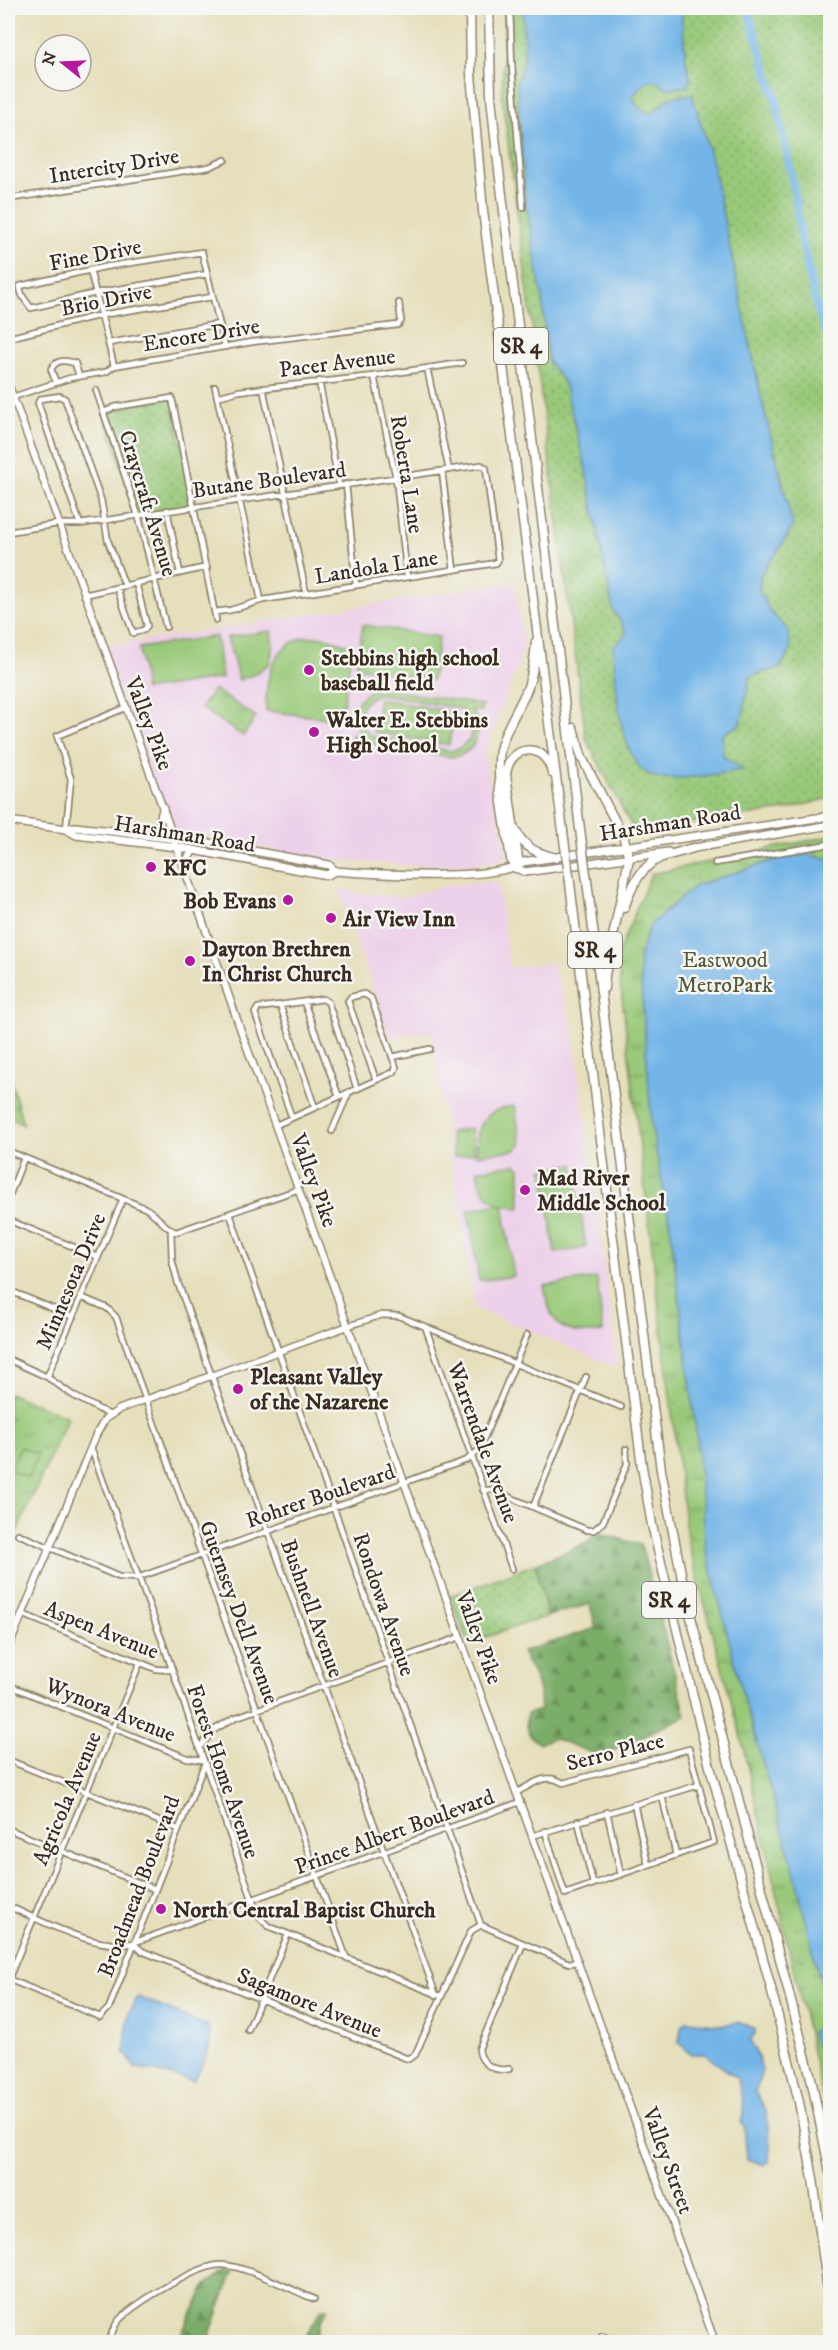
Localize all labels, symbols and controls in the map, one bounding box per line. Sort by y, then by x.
north arrow [33,33,93,93]
text: N [38,49,61,68]
street label: Intercity Drive [47,143,181,190]
street label: Fine Drive [47,233,144,278]
street label: Brio Drive [59,278,154,323]
street label: Encore Drive [141,313,262,358]
road number: SR 4 [494,328,548,364]
street label: Pacer Avenue [277,343,397,384]
street label: Roberta Lane [384,413,429,535]
street label: Craycraft Avenue [113,427,183,580]
street label: Butane Boulevard [190,456,348,505]
street label: Landola Lane [313,544,440,591]
place label: Stebbins high school baseball field [320,645,499,697]
marker: Stebbins high school baseball field [302,663,316,677]
street label: Valley Pike [118,672,179,774]
place label: Walter E. Stebbins High School [325,707,489,759]
marker: Walter E. Stebbins High School [307,725,321,739]
street label: Harshman Road [598,799,743,848]
street label: Harshman Road [112,810,257,859]
place label: KFC [163,855,207,882]
marker: KFC [144,860,158,874]
place label: Bob Evans [183,888,277,915]
marker: Bob Evans [281,893,295,907]
place label: Air View Inn [342,906,455,933]
marker: Air View Inn [324,911,338,925]
road number: SR 4 [568,932,622,968]
place label: Dayton Brethren In Christ Church [202,936,353,988]
park label: Eastwood MetroPark [677,947,773,999]
marker: Dayton Brethren In Christ Church [183,954,197,968]
street label: Valley Pike [284,1129,343,1231]
place label: Mad River Middle School [537,1165,666,1217]
marker: Mad River Middle School [518,1183,532,1197]
street label: Minnesota Drive [30,1209,112,1354]
street label: Warrendale Avenue [441,1357,524,1527]
place label: Pleasant Valley of the Nazarene [250,1364,388,1416]
marker: Pleasant Valley of the Nazarene [231,1382,245,1396]
street label: Rohrer Boulevard [242,1458,399,1535]
street label: Guernsey Dell Avenue [193,1517,284,1708]
street label: Rondowa Avenue [346,1529,421,1680]
street label: Bushnell Avenue [274,1536,349,1681]
road number: SR 4 [642,1582,696,1618]
street label: Valley Pike [449,1586,508,1688]
street label: Aspen Avenue [40,1595,163,1666]
street label: Wynora Avenue [41,1672,179,1749]
street label: Forest Home Avenue [180,1681,265,1862]
street label: Serro Place [564,1727,667,1778]
street label: Agricola Avenue [27,1728,108,1870]
street label: Prince Albert Boulevard [291,1784,498,1881]
street label: Broadmead Boulevard [92,1792,187,1981]
place label: North Central Baptist Church [173,1897,436,1924]
marker: North Central Baptist Church [154,1902,168,1916]
street label: Sagamore Avenue [233,1962,386,2045]
street label: Valley Street [636,2103,699,2217]

